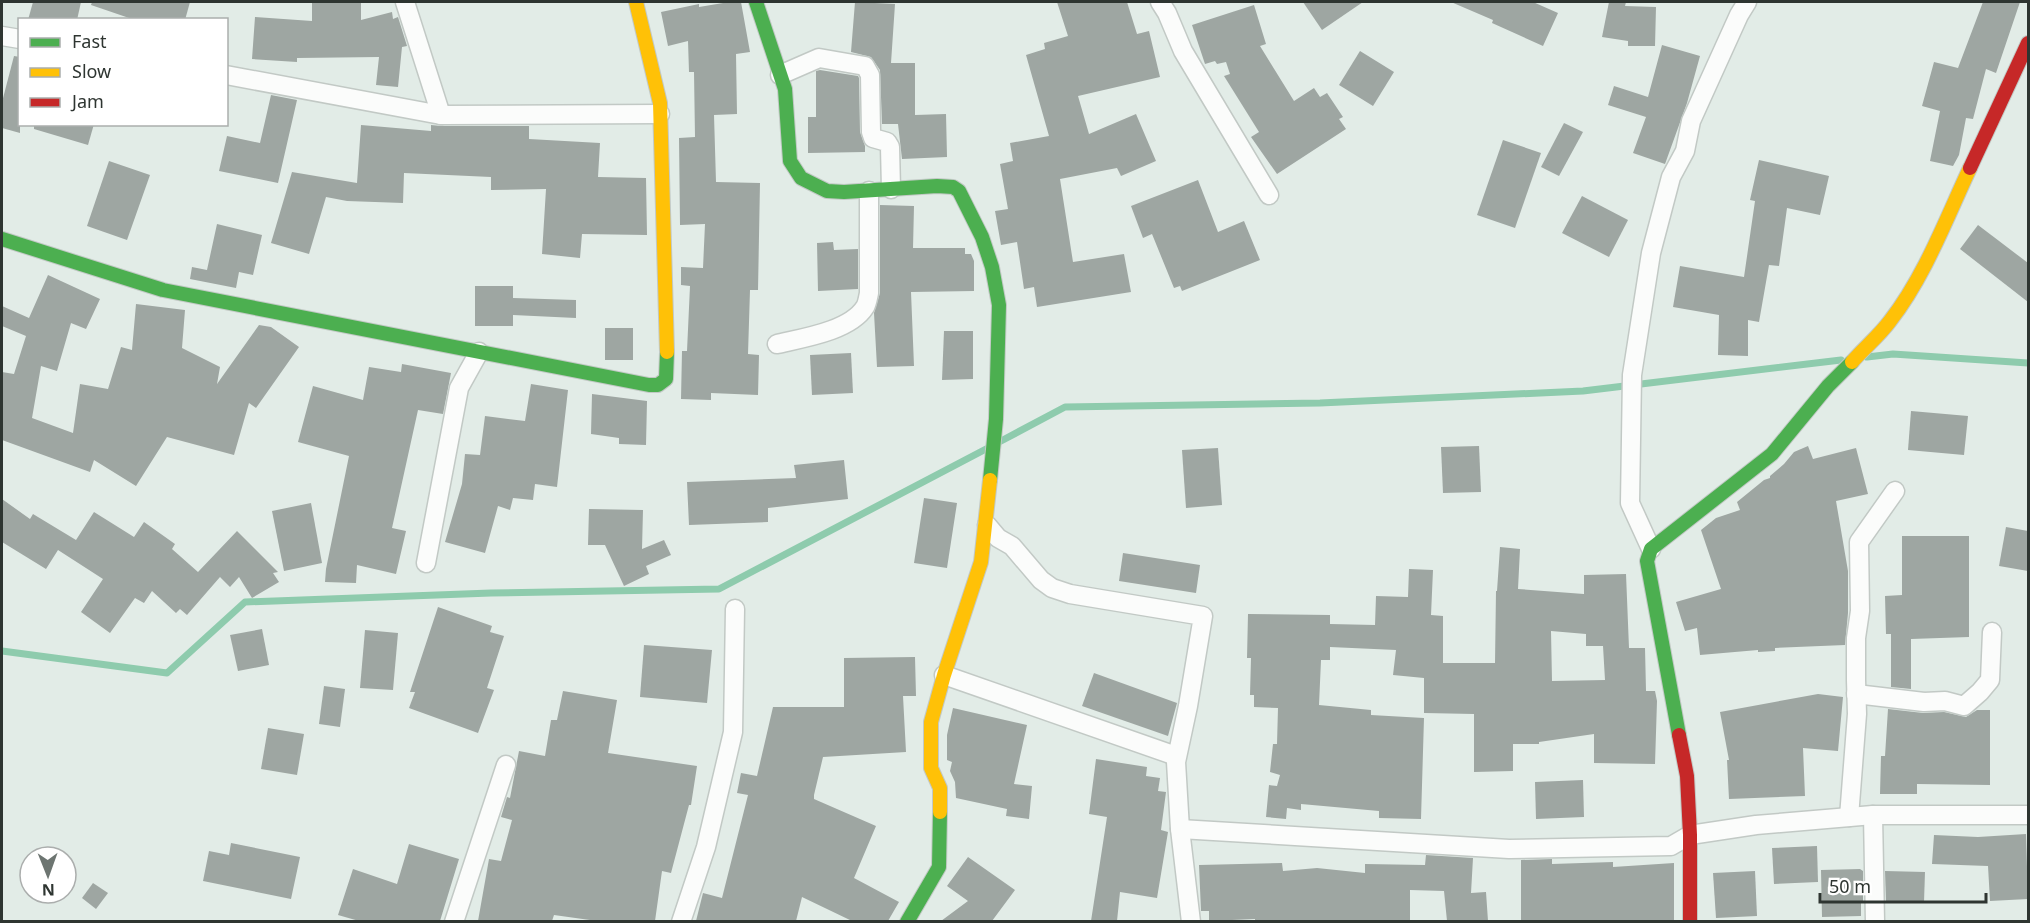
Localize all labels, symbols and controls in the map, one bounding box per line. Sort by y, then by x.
legend [18,18,228,126]
text: Fast [72,29,107,53]
text: Slow [72,59,111,83]
text: Jam [70,89,104,113]
north arrow [18,845,78,905]
scale bar [1820,866,1986,904]
text: 50 m [1829,874,1871,898]
text: N [42,879,55,901]

